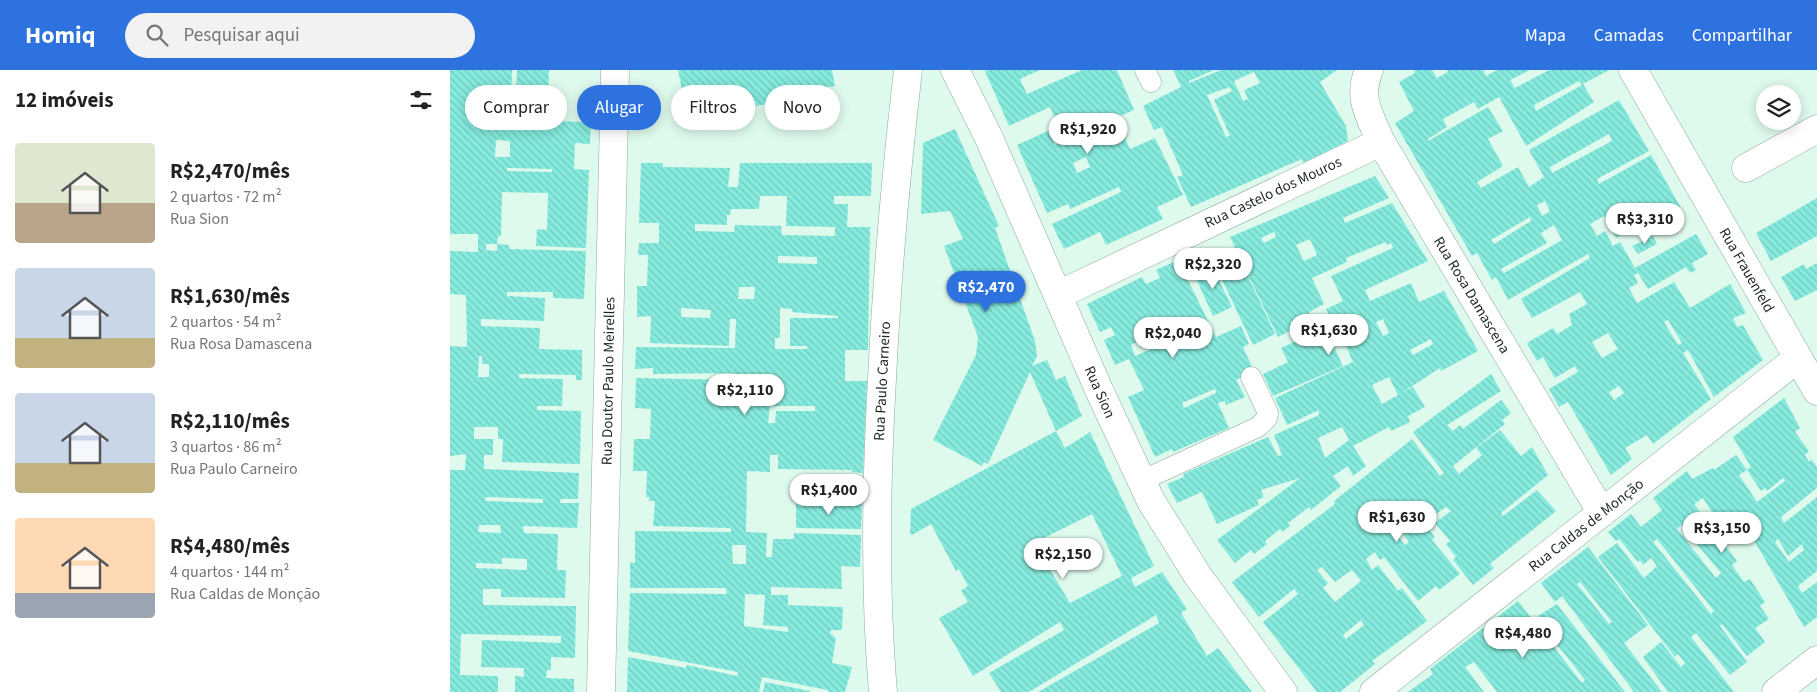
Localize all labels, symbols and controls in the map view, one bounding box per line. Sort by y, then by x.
search box [125,13,475,58]
text: Homiq [25,18,95,53]
icon: search [143,21,171,49]
text: Pesquisar aqui [183,22,300,49]
text: Mapa [1525,23,1566,48]
text: Camadas [1594,23,1664,48]
text: Compartilhar [1692,23,1792,48]
text: 12 imóveis [15,85,113,115]
chip: Comprar [465,85,567,130]
chip: Alugar [577,85,661,130]
chip: Filtros [671,85,755,130]
chip: Novo [765,85,840,130]
map controls [1756,85,1801,130]
button: layers [1756,85,1801,130]
icon: filters [407,86,435,114]
pin: R$1,920 [1042,112,1134,155]
text: R$1,920 [1060,118,1116,140]
street label: Rua Castelo dos Mouros [1201,151,1345,233]
text: R$2,470/mês [170,156,290,186]
icon: home [55,163,115,223]
text: 2 quartos · 72 m² [170,186,282,208]
pin: R$3,310 [1599,202,1691,245]
text: Rua Sion [170,208,229,230]
text: R$3,310 [1617,208,1673,230]
street label: Rua Frauenfeld [1714,224,1779,316]
street label: Rua Rosa Damascena [1428,233,1515,358]
pin: R$2,320 [1167,248,1259,290]
text: R$2,320 [1185,253,1241,275]
pin: R$2,470 [940,270,1032,313]
text: R$2,470 [958,276,1014,298]
text: R$1,630/mês [170,281,290,311]
icon: home [55,288,115,348]
street label: Rua Doutor Paulo Meirelles [597,297,620,465]
text: 2 quartos · 54 m² [170,311,282,333]
pin: R$1,630 [1283,314,1375,356]
pin: R$2,040 [1127,316,1219,359]
text: R$1,630 [1301,319,1357,341]
street label: Rua Paulo Carneiro [869,321,896,441]
text: R$2,040 [1145,322,1201,344]
text: Rua Rosa Damascena [170,333,312,355]
street label: Rua Sion [1079,363,1120,422]
pin: R$2,110 [699,374,791,416]
text: R$2,110 [717,379,773,401]
text: R$2,110/mês [170,406,290,436]
icon: home [55,413,115,473]
text: 3 quartos · 86 m² [170,436,282,458]
text: Rua Paulo Carneiro [170,458,298,480]
pin: R$1,400 [783,474,875,516]
street label: Rua Caldas de Monção [1524,474,1648,577]
text: R$1,400 [801,479,857,501]
pin: R$1,630 [1351,500,1443,543]
text: R$1,630 [1369,506,1425,528]
pin: R$3,150 [1676,512,1768,554]
text: R$3,150 [1694,517,1750,539]
text: R$4,480/mês [170,531,290,561]
icon: home [55,538,115,598]
pin: R$2,150 [1017,538,1109,580]
text: R$2,150 [1035,543,1091,565]
text: 4 quartos · 144 m² [170,561,289,583]
text: Rua Caldas de Monção [170,583,320,605]
pin: R$4,480 [1477,616,1569,659]
text: R$4,480 [1495,622,1551,644]

